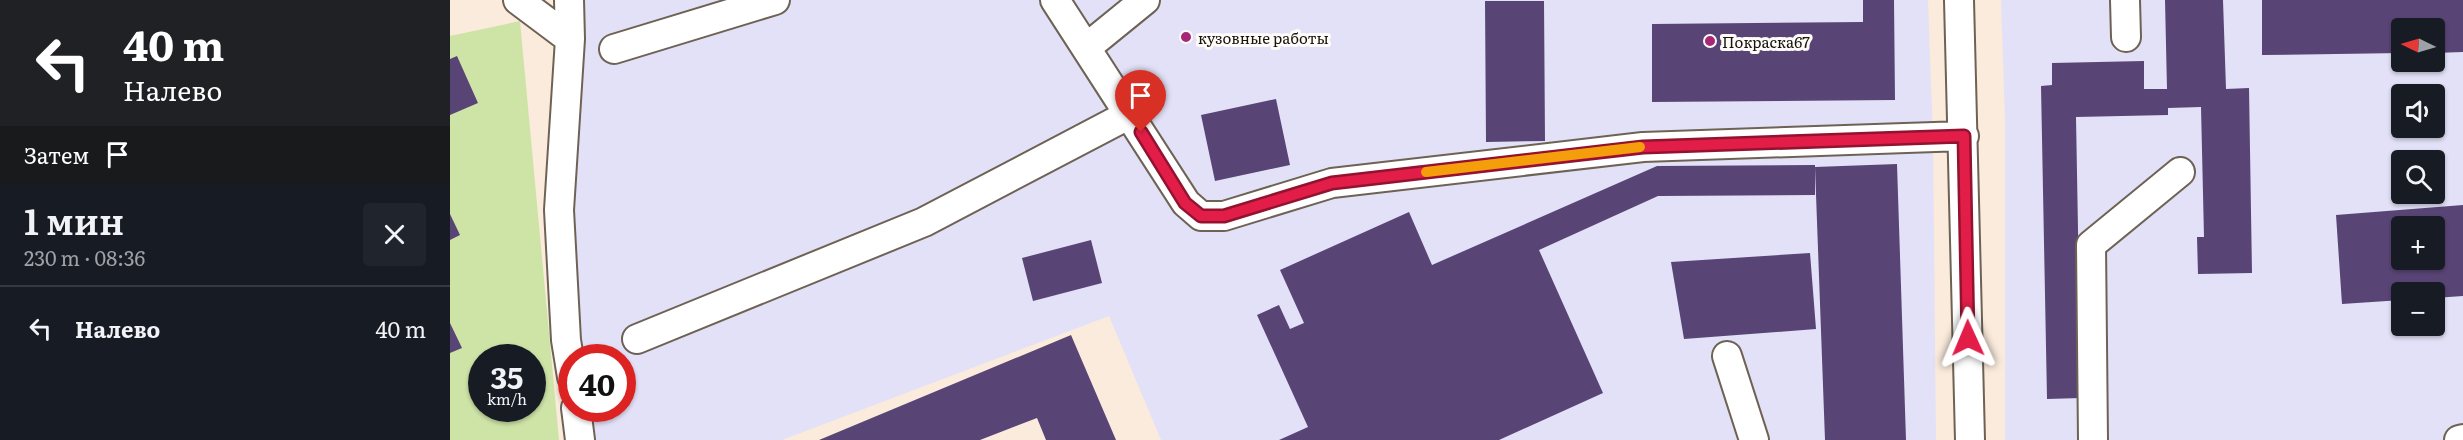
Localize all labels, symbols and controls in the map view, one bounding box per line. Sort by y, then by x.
text: 40 m [123,12,224,74]
north arrow [2391,18,2445,72]
map controls [2391,18,2445,336]
icon: left [24,24,102,102]
place label: кузовные работы [1198,26,1329,49]
marker: кузовные работы [1179,30,1193,44]
place label: Покраска67 [1722,30,1810,53]
marker: Покраска67 [1703,34,1717,48]
text: Налево [123,69,222,109]
pin [1115,70,1166,132]
icon: arrive [1124,79,1157,112]
button: sound [2391,84,2445,138]
text: Затем [24,138,89,171]
icon: arrive [101,138,134,171]
button: search [2391,150,2445,204]
text: 1 мин [24,193,124,246]
button: close [363,203,426,266]
button: + [2391,216,2445,270]
text: 230 m · 08:36 [24,242,145,272]
button: − [2391,282,2445,336]
position arrow [1936,306,2000,370]
icon: left [24,312,57,345]
text: Налево [75,312,160,345]
text: 40 m [375,312,426,345]
speed limit sign: 40 [558,344,636,422]
text: 35 [491,354,523,398]
text: km/h [487,387,527,410]

